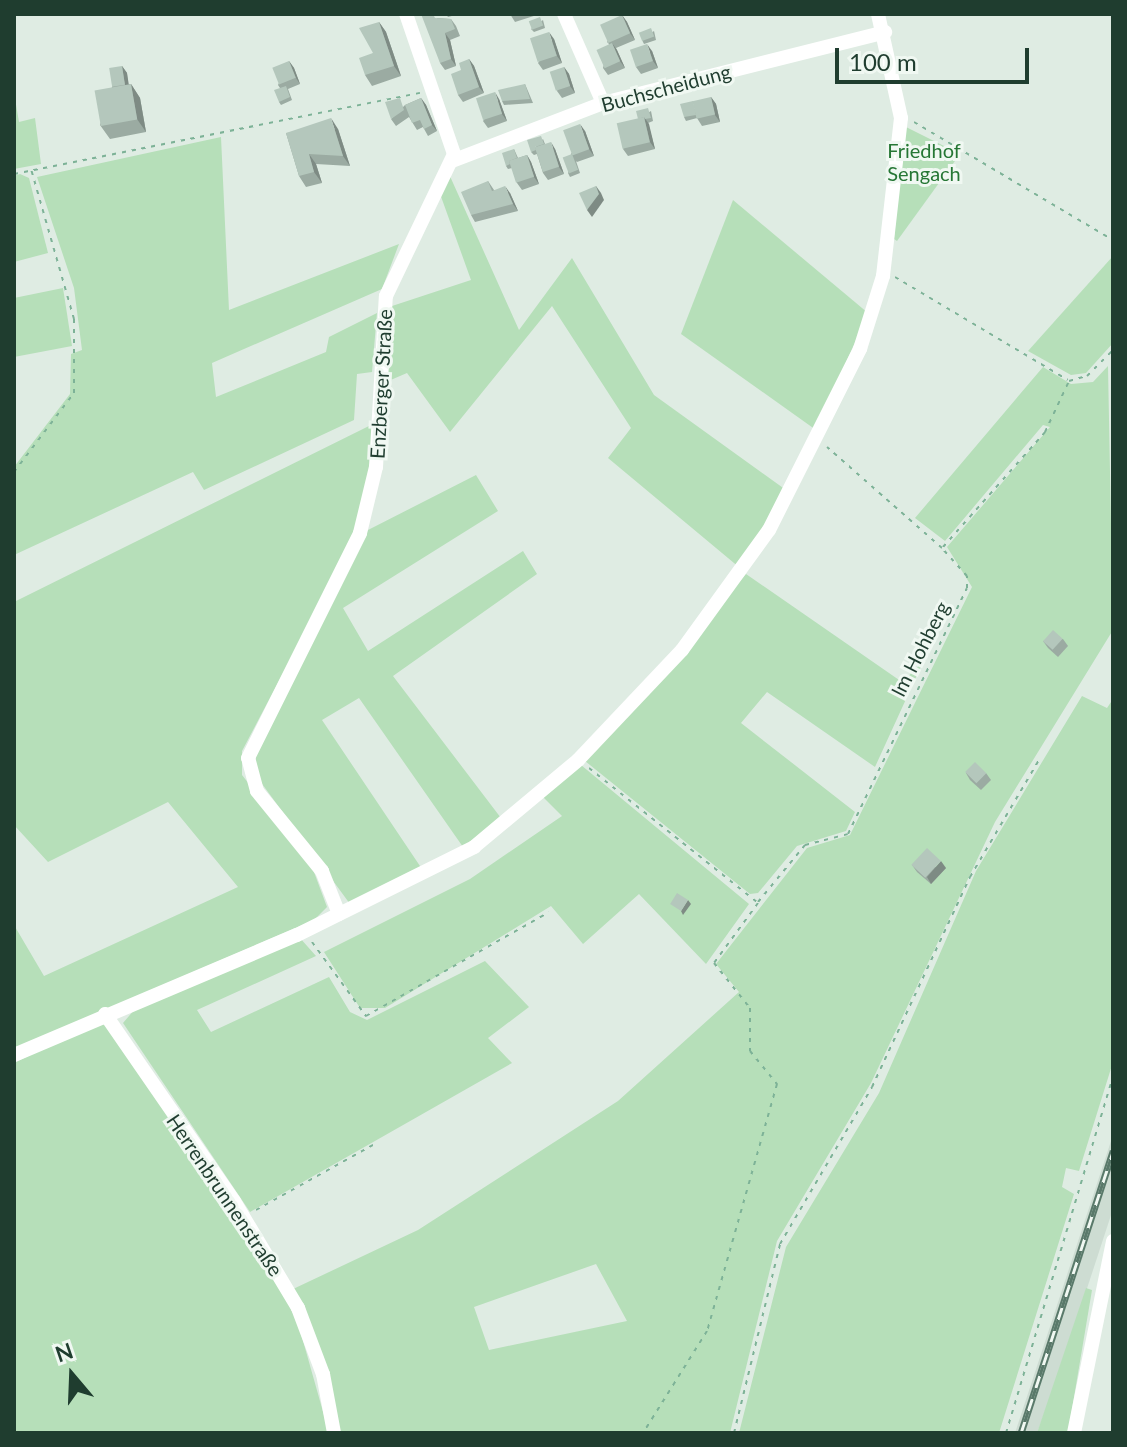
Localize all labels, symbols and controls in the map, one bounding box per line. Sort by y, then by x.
scale bar [839,32,1033,82]
text: 100 m [849,47,917,76]
street label: Buchscheidung [599,59,733,117]
park label: Friedhof Sengach [887,139,961,186]
street label: Enzberger Straße [365,308,397,460]
street label: Im Hohberg [886,597,954,701]
street label: Herrenbrunnenstraße [162,1109,288,1281]
north arrow [32,1335,112,1415]
text: N [52,1336,76,1367]

